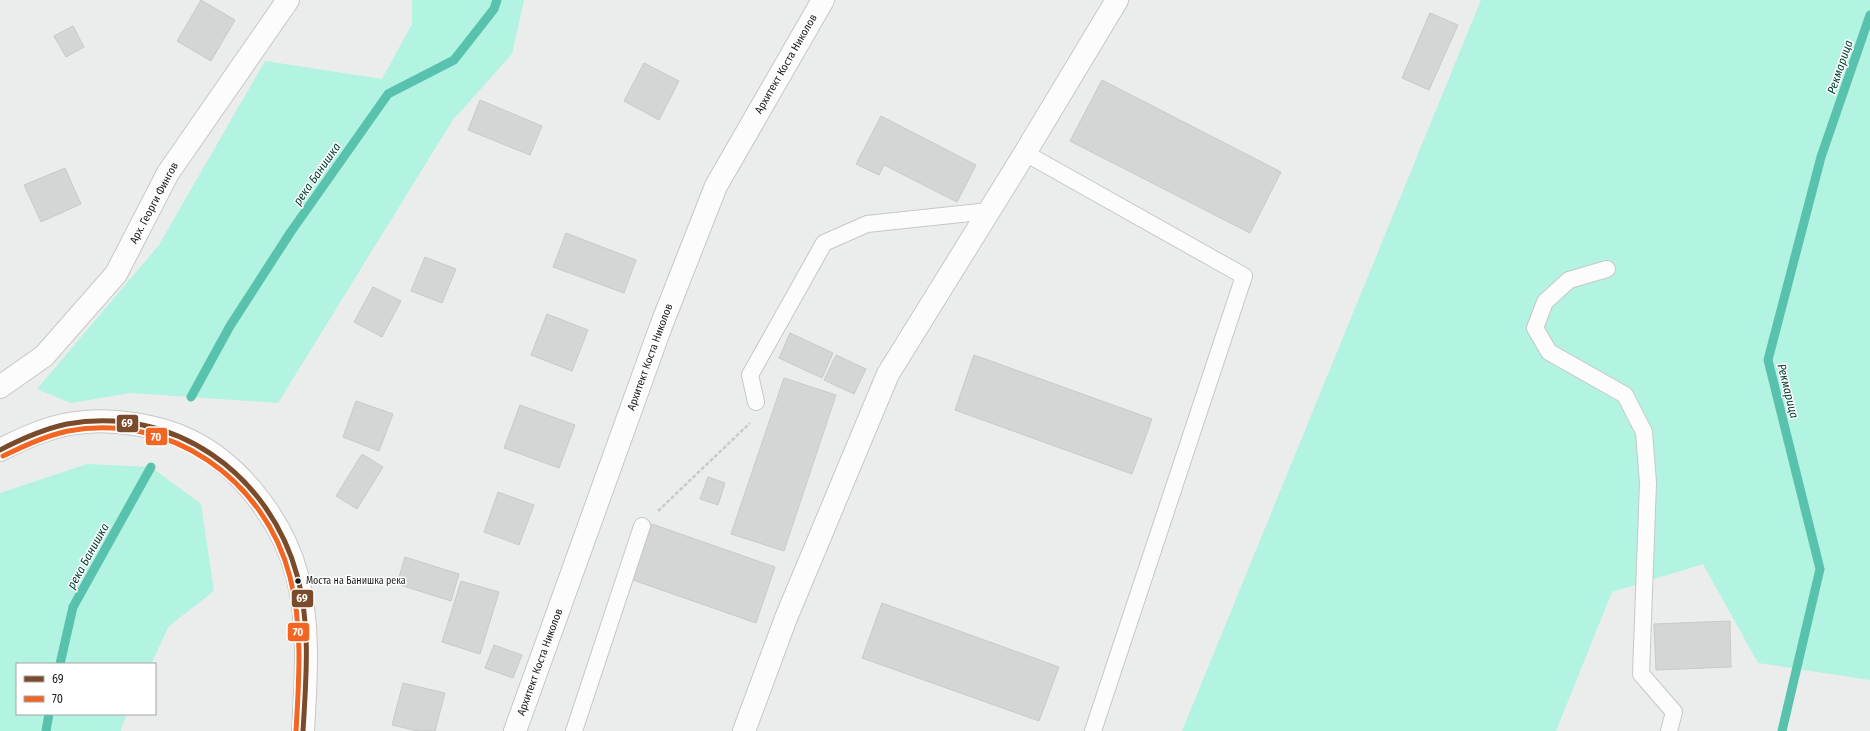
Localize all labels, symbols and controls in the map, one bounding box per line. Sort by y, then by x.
street label: Архитект Коста Николов [752,12,820,116]
water label: Рекмарица [1824,38,1856,96]
water label: река Банишка [290,140,344,208]
street label: Арх. Георги Фингов [127,160,181,246]
street label: Архитект Коста Николов [625,302,675,412]
water label: Рекмарица [1774,362,1802,420]
line badge: 69 [116,414,139,433]
text: 69 [121,417,133,430]
line badge: 70 [145,427,168,446]
text: 70 [151,431,161,444]
water label: река Банишка [64,521,112,591]
place label: Моста на Банишка река [306,575,406,587]
marker: Моста на Банишка река [293,576,303,586]
line badge: 69 [291,589,314,608]
text: 69 [296,592,308,605]
street label: Архитект Коста Николов [515,607,565,717]
line badge: 70 [287,622,310,642]
text: 70 [293,626,303,639]
legend [16,663,156,715]
text: 69 [52,672,64,686]
text: 70 [52,692,63,706]

